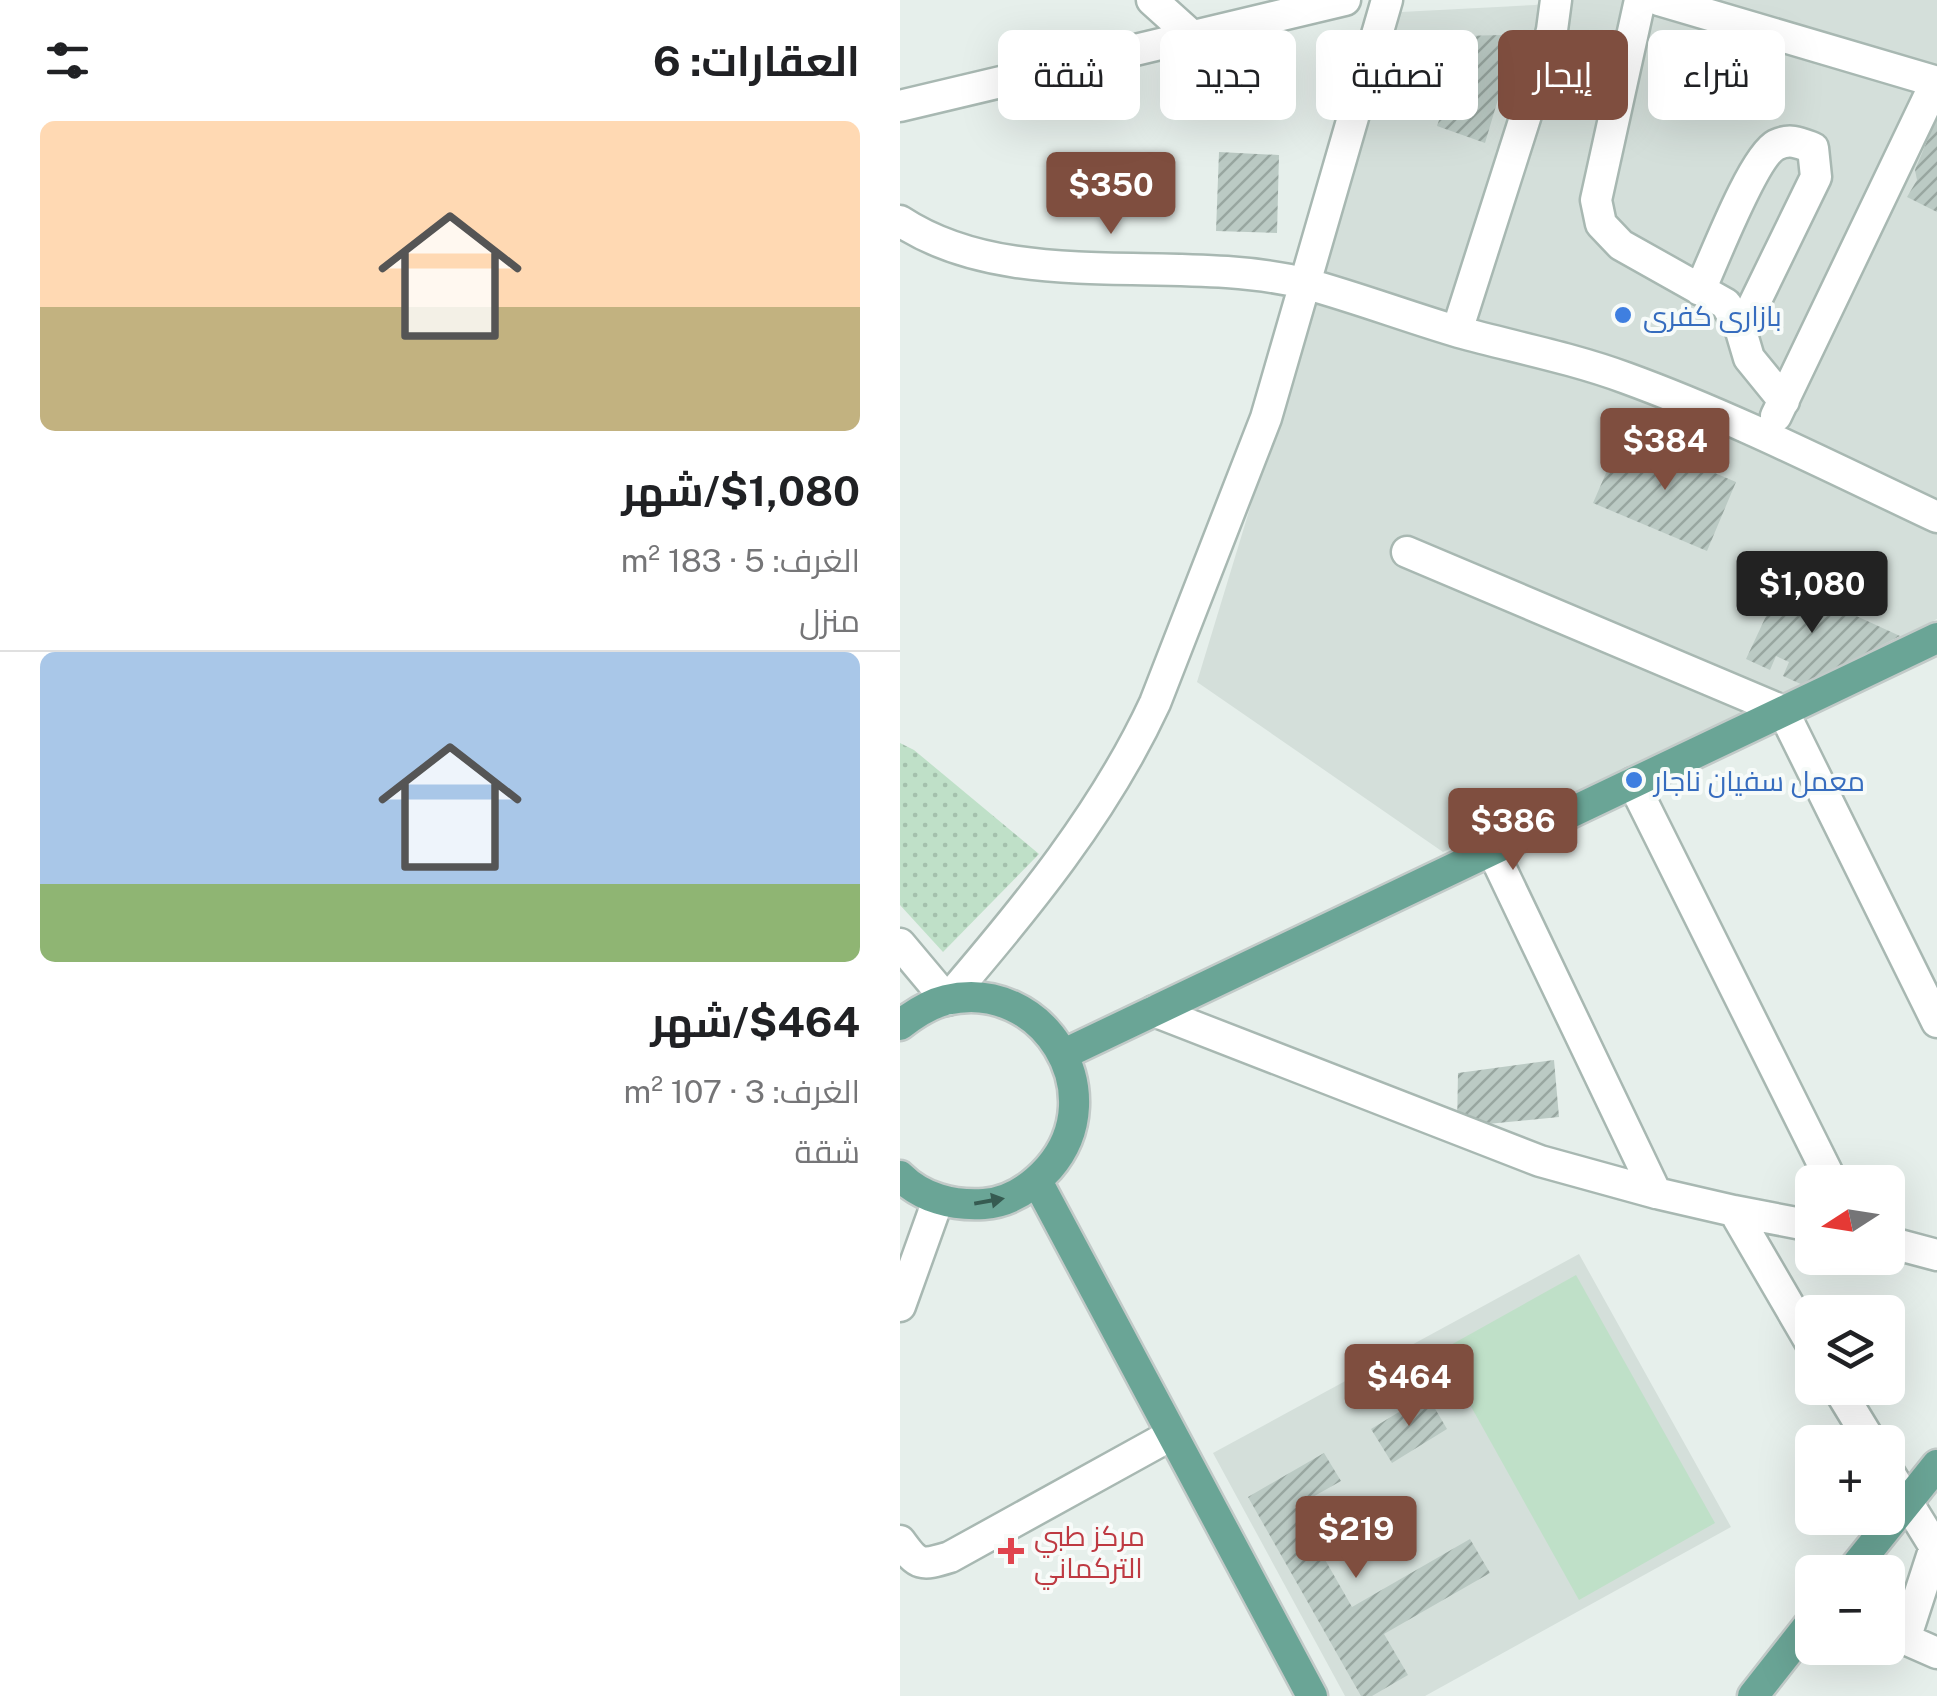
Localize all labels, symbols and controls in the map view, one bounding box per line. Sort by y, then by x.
chip: شقة [998,30,1140,120]
chip: جديد [1160,30,1296,120]
chip: تصفية [1316,30,1478,120]
chip: إيجار [1498,30,1628,120]
chip: شراء [1648,30,1785,120]
icon: filters [40,33,95,88]
text: العقارات: 6 [653,36,860,85]
pin: $350 [1052,152,1170,237]
text: $350 [1068,166,1154,203]
icon: home [360,186,540,366]
place label: بازاری کفری [1643,299,1782,333]
marker: بازاری کفری [1612,304,1634,326]
pin: $384 [1606,408,1724,493]
text: $384 [1622,422,1708,459]
text: $1,080/شهر [622,466,860,515]
text: الغرف: 5 · 183 m² [621,542,860,579]
pin: $1,080 [1731,551,1893,636]
text: $1,080 [1759,565,1865,602]
text: منزل [799,602,860,639]
icon: home [360,717,540,897]
place label: معمل سفيان ناجار [1652,764,1865,798]
marker: معمل سفيان ناجار [1623,769,1645,791]
pin: $386 [1454,788,1572,873]
text: $386 [1470,802,1556,839]
text: $464/شهر [651,997,860,1046]
text: الغرف: 3 · 107 m² [623,1073,860,1110]
text: شقة [795,1133,860,1170]
north arrow [1795,1165,1905,1275]
map controls [1795,1165,1905,1665]
one-way arrow [974,1193,1005,1208]
button: layers [1795,1295,1905,1405]
pin: $464 [1350,1344,1468,1429]
text: $464 [1367,1358,1451,1395]
button: + [1795,1425,1905,1535]
pin: $219 [1297,1496,1415,1581]
text: $219 [1318,1510,1394,1547]
place label: مركز طبي التركماني [1034,1519,1145,1590]
marker: مركز طبي التركماني [998,1538,1024,1564]
button: − [1795,1555,1905,1665]

